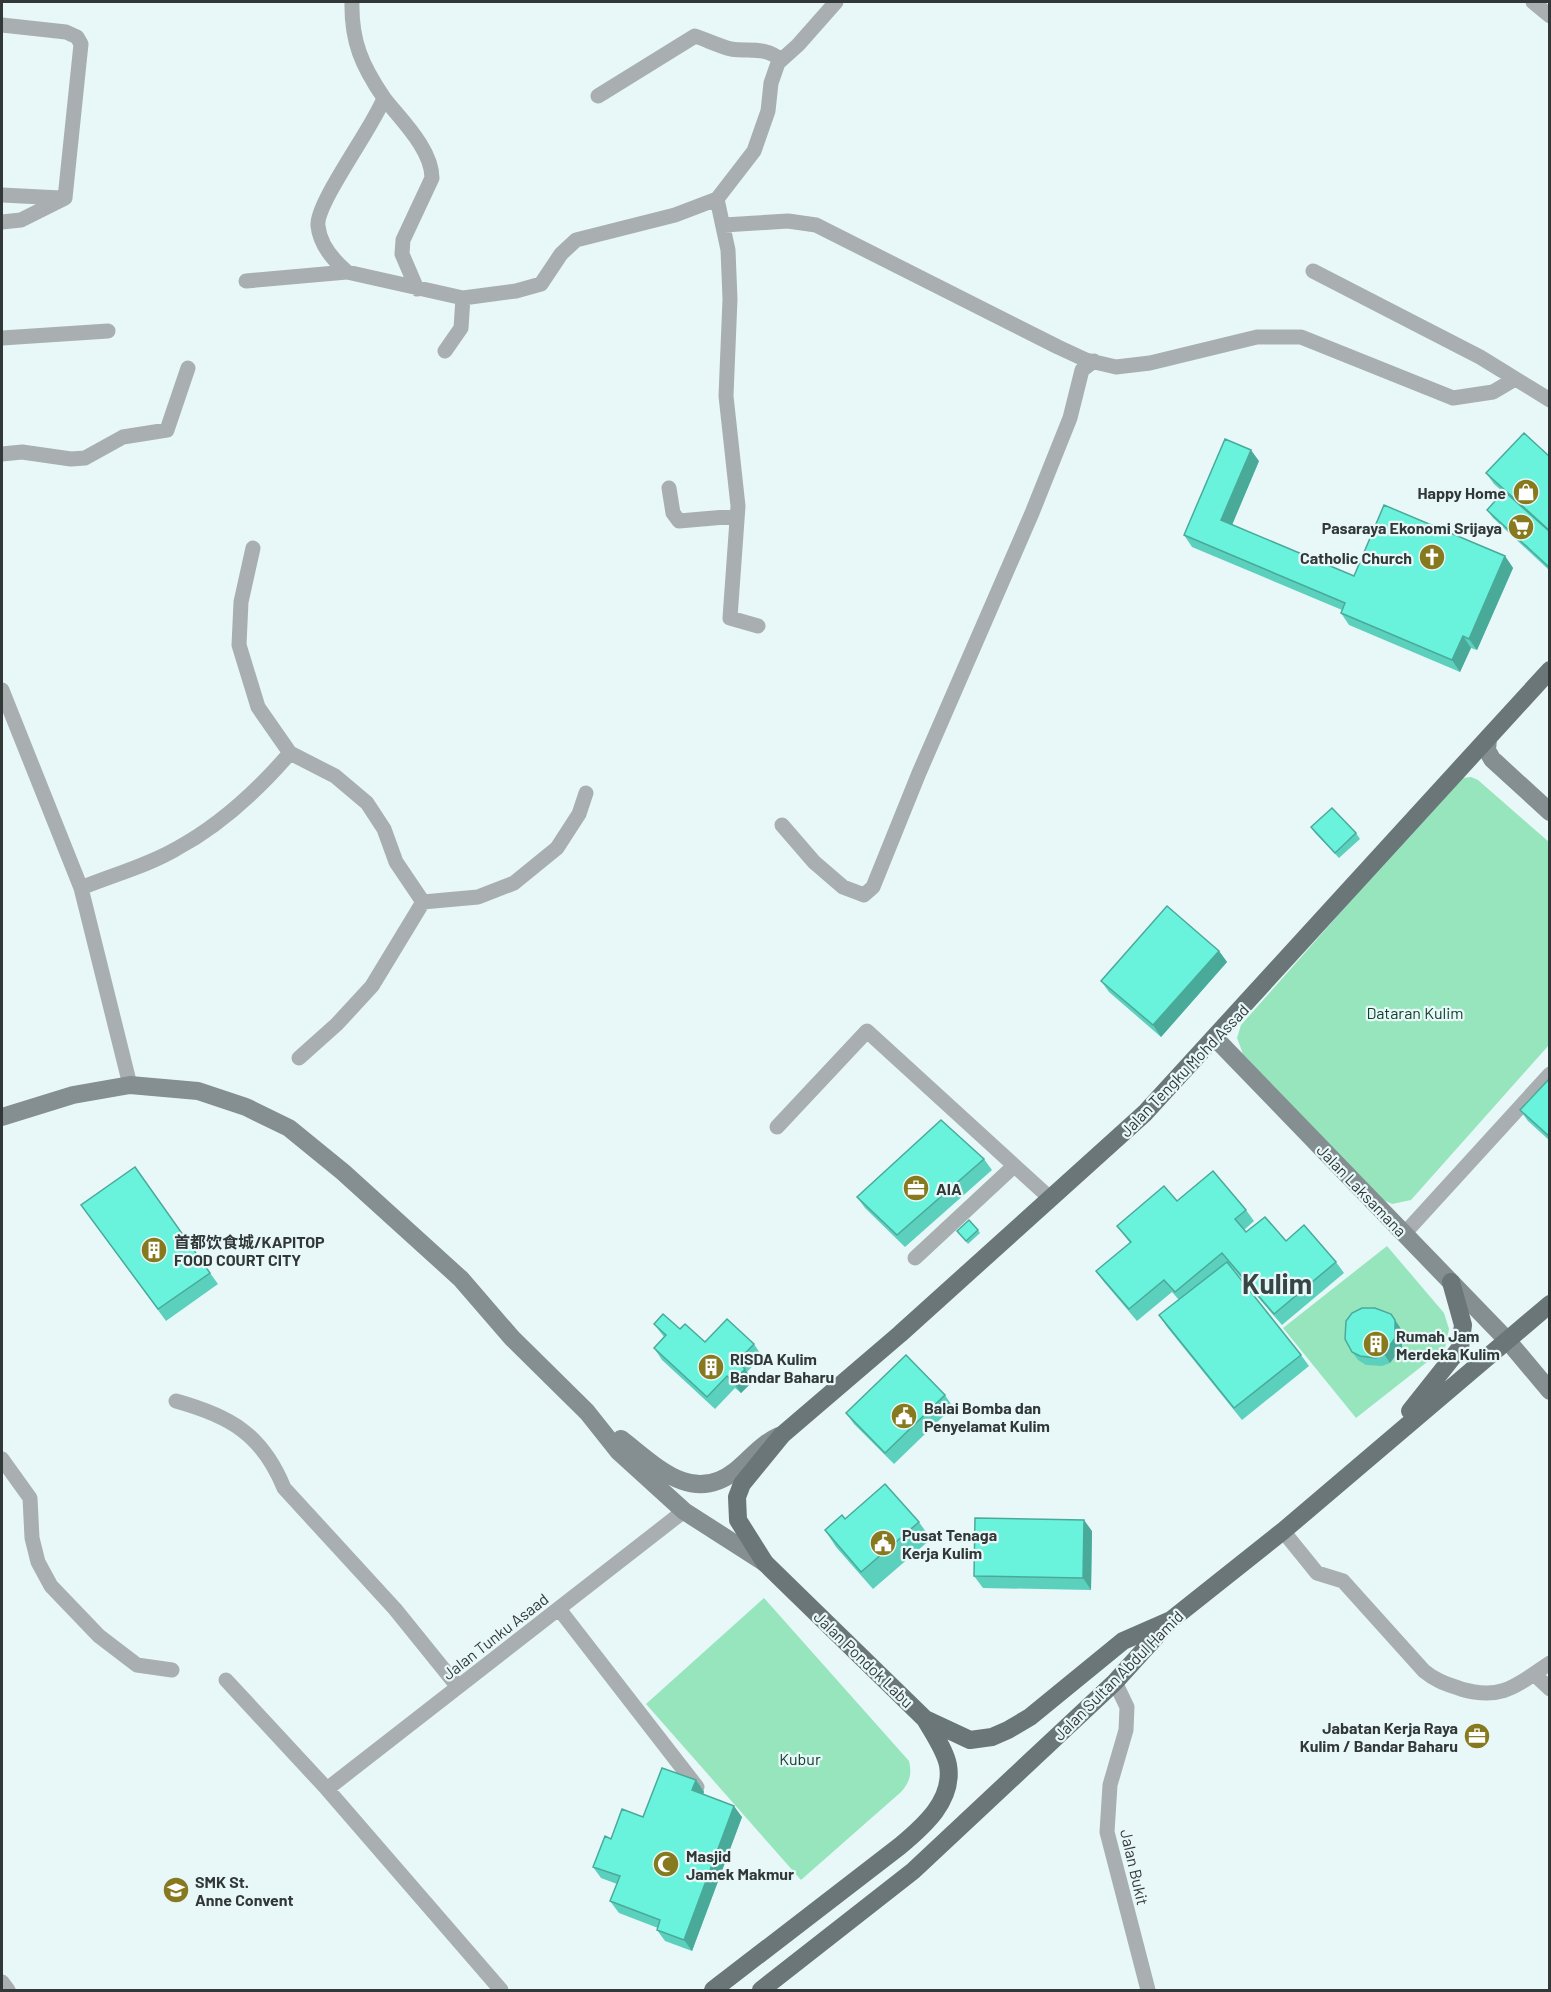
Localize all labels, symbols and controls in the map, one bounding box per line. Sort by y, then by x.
shop icon: Happy Home [1511,477,1541,507]
place label: Happy Home [1417,483,1506,502]
supermarket icon: Pasaraya Ekonomi Srijaya [1506,512,1536,542]
place label: Pasaraya Ekonomi Srijaya [1322,518,1502,537]
church icon: Catholic Church [1417,542,1447,572]
place label: Catholic Church [1300,548,1412,567]
street label: Jalan Tengku Mohd Assad [1116,1000,1252,1140]
park label: Dataran Kulim [1366,1003,1464,1022]
street label: Jalan Laksamana [1313,1140,1411,1240]
office icon: AIA [901,1173,931,1203]
place label: AIA [936,1179,962,1198]
place label: 首都饮食城/KAPITOP FOOD COURT CITY [174,1232,325,1269]
building icon: 首都饮食城/KAPITOP FOOD COURT CITY [139,1235,169,1265]
district label: Kulim [1242,1266,1312,1300]
place label: Rumah Jam Merdeka Kulim [1396,1326,1500,1363]
building icon: Rumah Jam Merdeka Kulim [1361,1329,1391,1359]
place label: RISDA Kulim Bandar Baharu [730,1349,834,1386]
building icon: RISDA Kulim Bandar Baharu [696,1352,726,1382]
place label: Balai Bomba dan Penyelamat Kulim [924,1398,1050,1435]
public building icon: Balai Bomba dan Penyelamat Kulim [889,1401,919,1431]
place label: Pusat Tenaga Kerja Kulim [902,1525,997,1562]
public building icon: Pusat Tenaga Kerja Kulim [868,1528,898,1558]
street label: Jalan Tunku Asaad [438,1589,552,1683]
street label: Jalan Sultan Abdul Hamid [1049,1606,1187,1744]
street label: Jalan Pondok Labu [810,1607,918,1711]
place label: Jabatan Kerja Raya Kulim / Bandar Baharu [1300,1718,1458,1755]
office icon: Jabatan Kerja Raya Kulim / Bandar Baharu [1462,1721,1492,1751]
park label: Kubur [779,1749,821,1768]
street label: Jalan Bukit [1117,1827,1153,1907]
place label: Masjid Jamek Makmur [686,1846,794,1883]
mosque icon: Masjid Jamek Makmur [651,1849,681,1879]
place label: SMK St. Anne Convent [195,1872,294,1909]
school or university icon: SMK St. Anne Convent [161,1875,191,1905]

